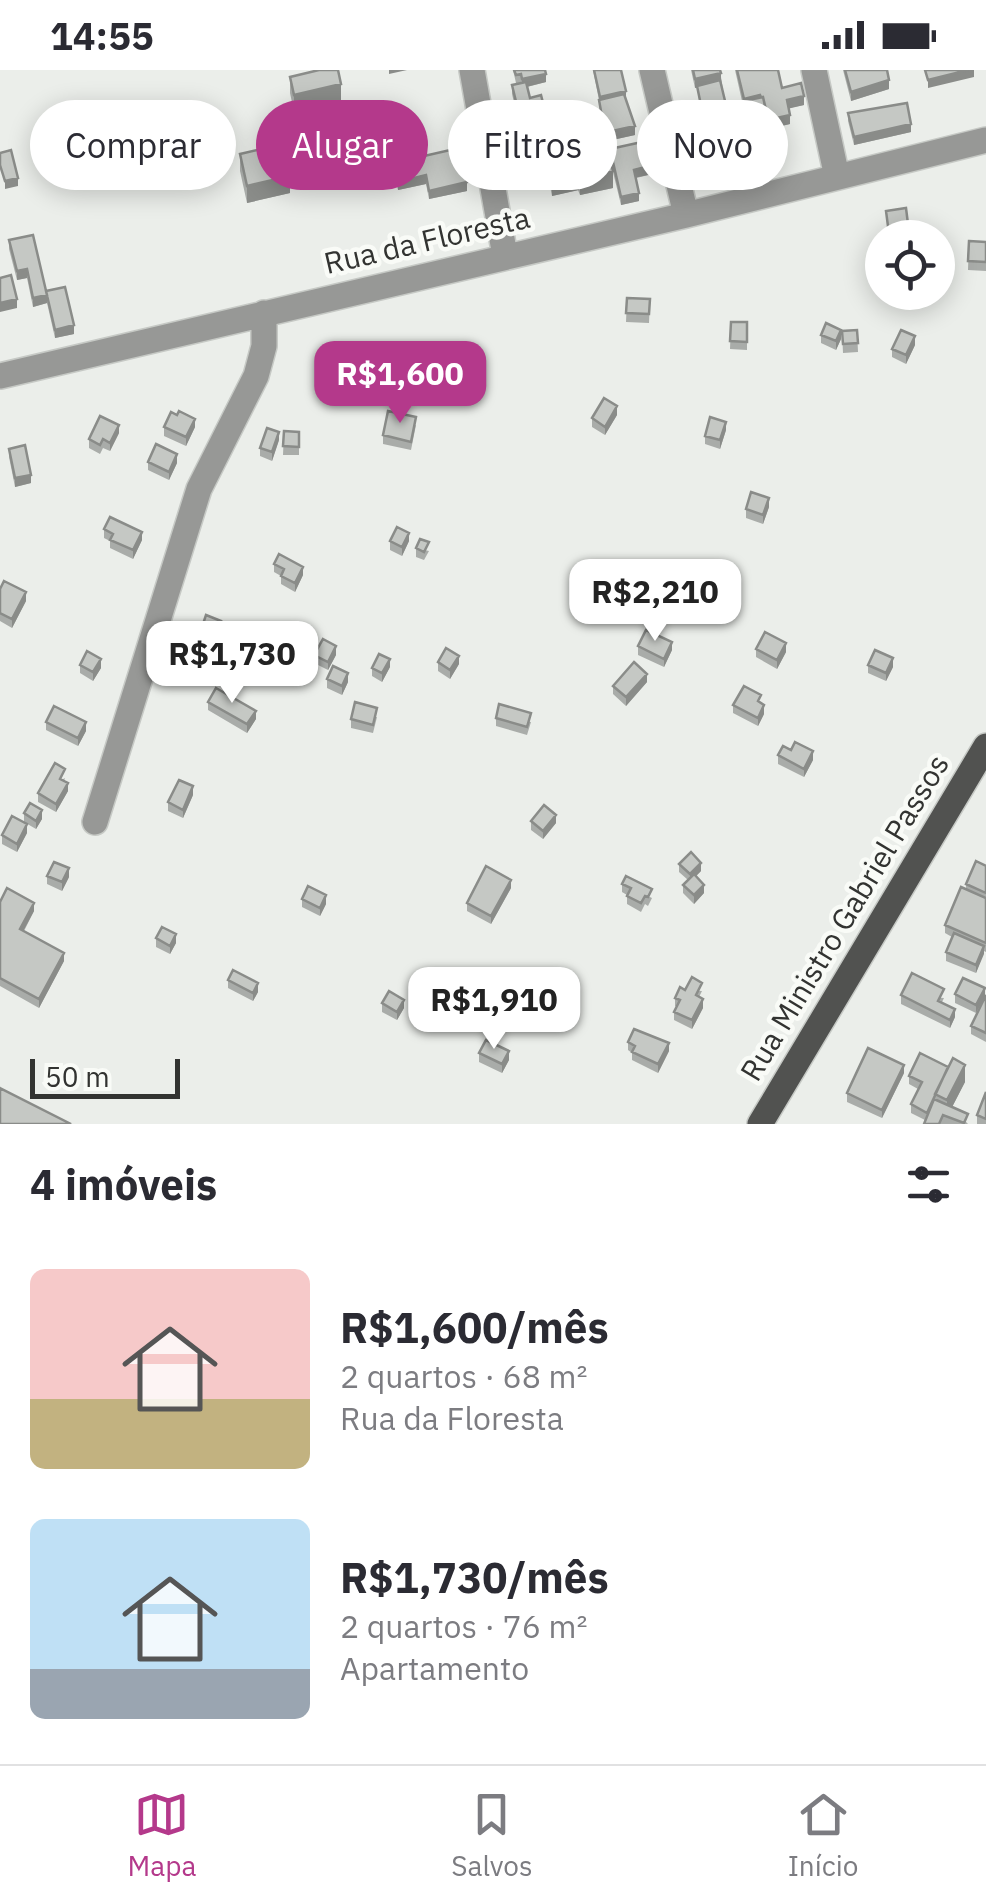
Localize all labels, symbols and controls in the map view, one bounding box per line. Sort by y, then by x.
text: 14:55 [50,11,154,60]
chip: Comprar [30,100,236,190]
chip: Alugar [256,100,428,190]
chip: Filtros [448,100,617,190]
chip: Novo [637,100,788,190]
street label: Rua da Floresta [320,197,533,282]
map controls [865,220,955,310]
button: locate [865,220,955,310]
pin: R$1,600 [308,341,492,426]
text: R$1,600 [336,352,464,394]
pin: R$2,210 [563,559,747,644]
text: R$2,210 [591,570,719,612]
pin: R$1,730 [140,621,324,706]
text: R$1,730 [168,632,296,674]
street label: Rua Ministro Gabriel Passos [731,747,957,1088]
pin: R$1,910 [402,967,586,1052]
text: R$1,910 [430,978,558,1020]
scale bar [30,1054,180,1098]
text: 50 m [45,1058,110,1095]
text: 4 imóveis [30,1157,217,1212]
icon: filters [901,1157,956,1212]
text: R$1,600/mês [340,1300,609,1355]
icon: home [110,1309,230,1429]
text: 2 quartos · 68 m² [340,1355,588,1397]
text: Rua da Floresta [340,1397,564,1439]
text: R$1,730/mês [340,1550,609,1605]
icon: home [110,1559,230,1679]
text: 2 quartos · 76 m² [340,1605,588,1647]
text: Apartamento [340,1647,529,1689]
tab: Mapa [127,1787,196,1884]
tab: Salvos [451,1787,533,1884]
tab: Início [788,1787,859,1884]

